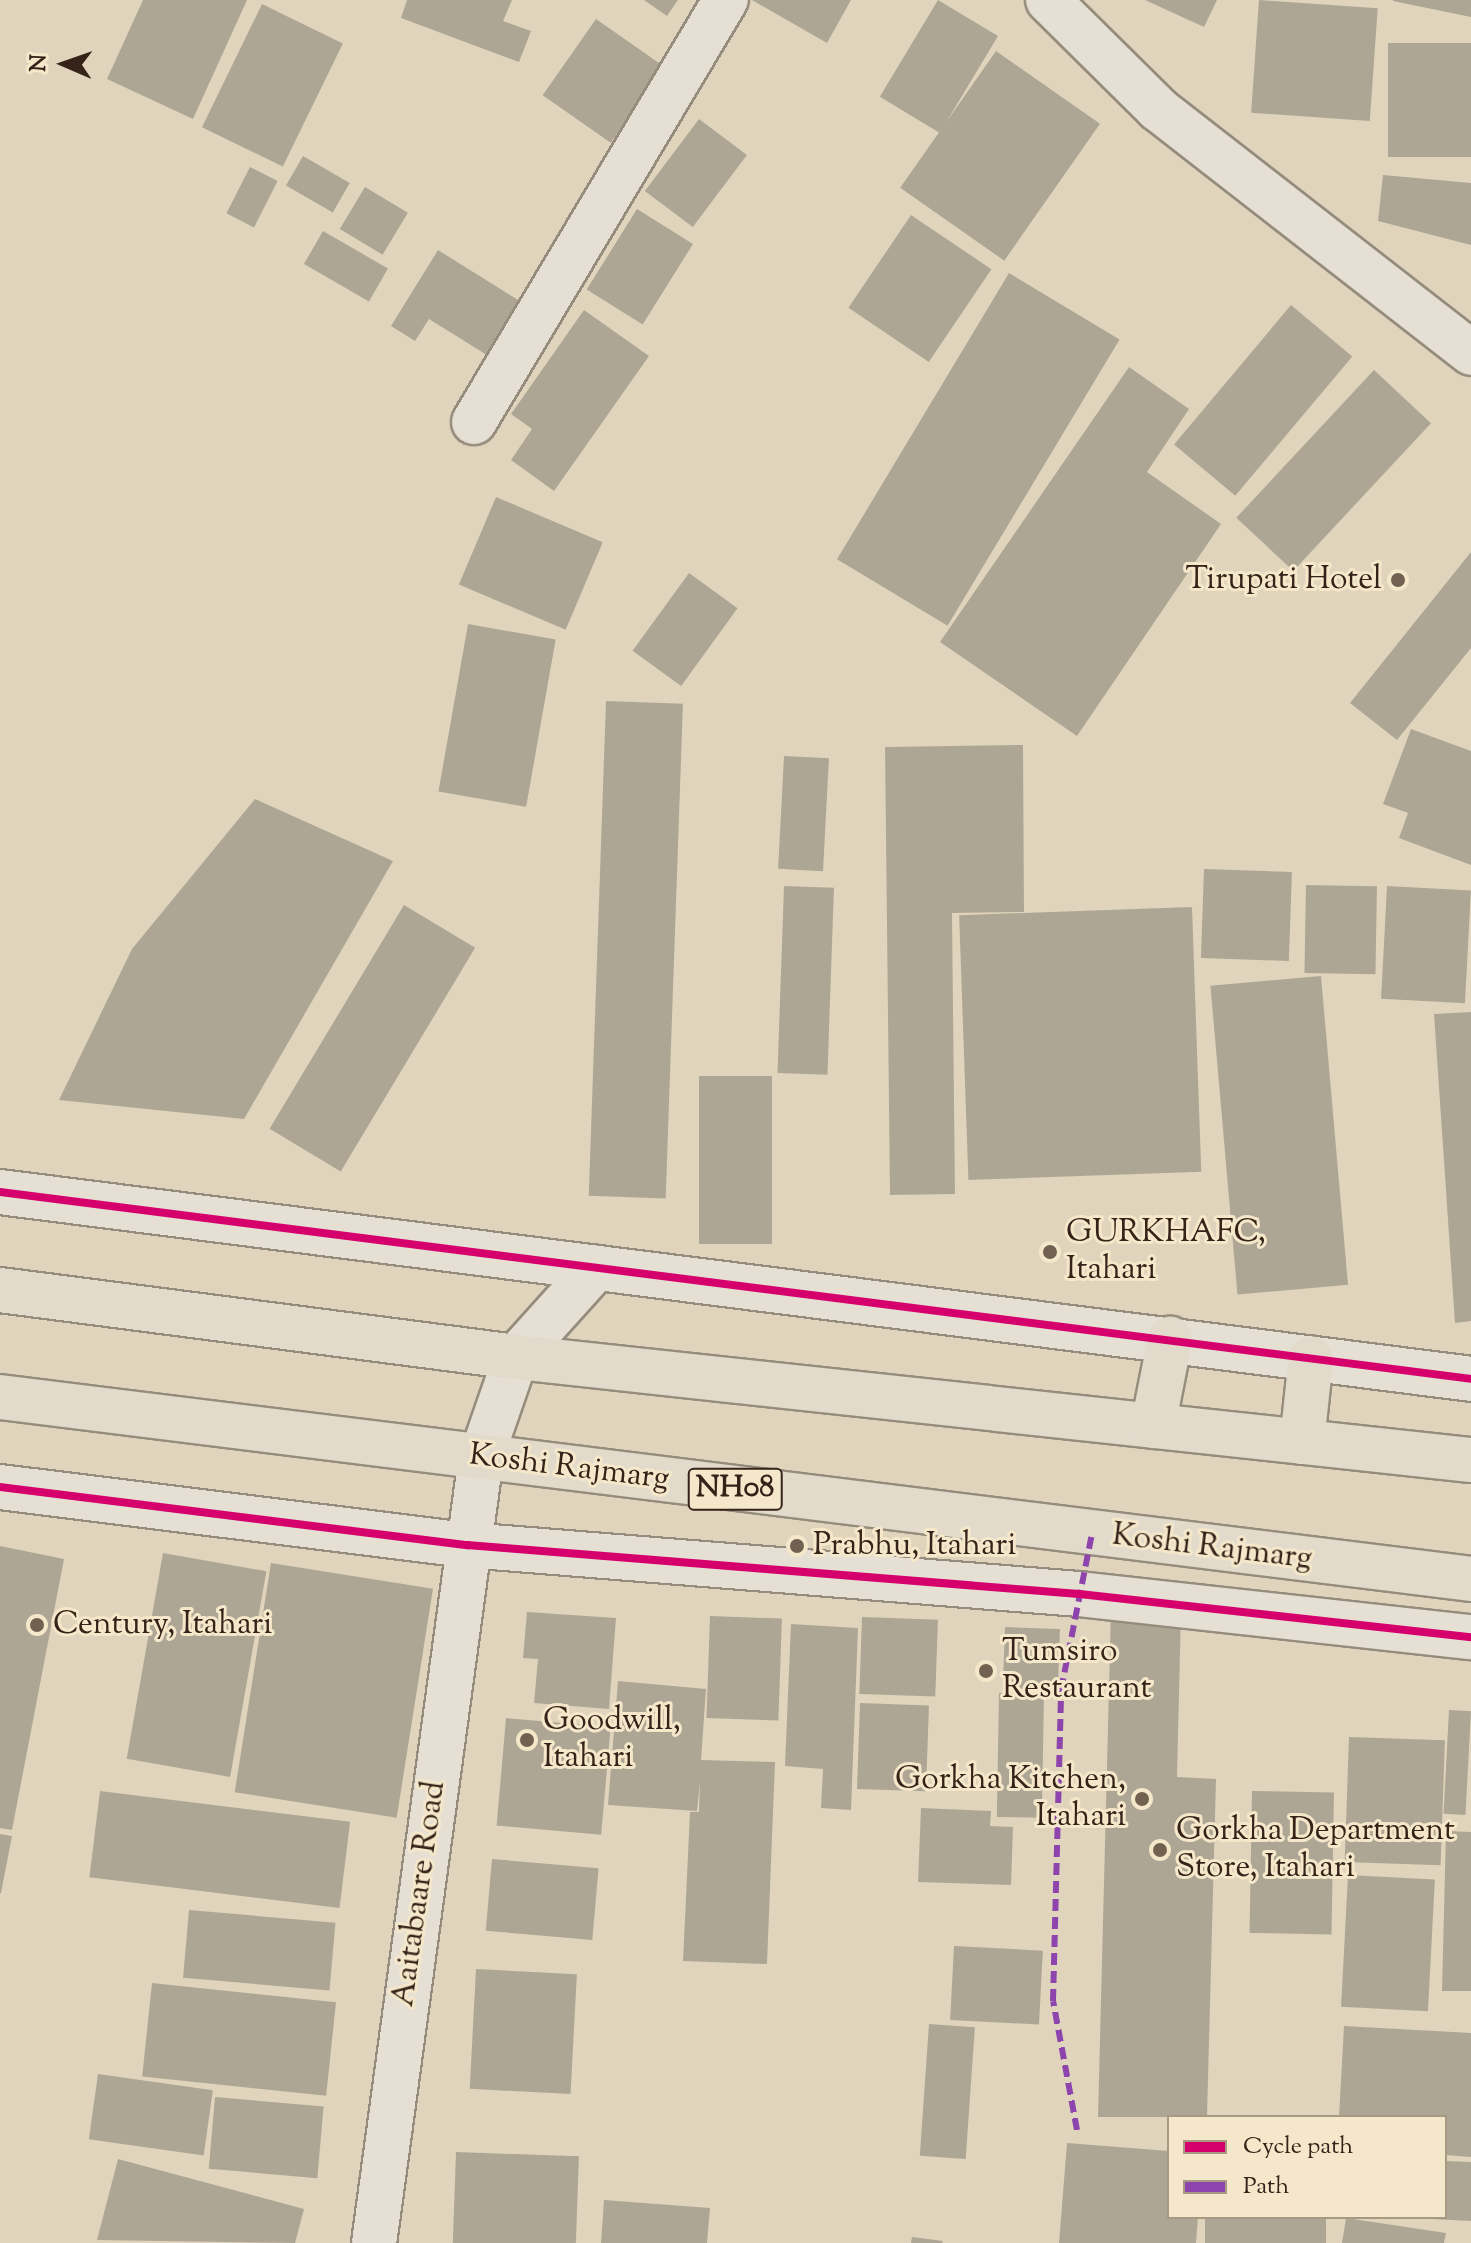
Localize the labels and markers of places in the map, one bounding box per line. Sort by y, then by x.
place label: Tirupati Hotel [1185,561,1382,599]
marker: Tirupati Hotel [1389,571,1407,589]
place label: GURKHAFC, Itahari [1066,1215,1266,1290]
marker: GURKHAFC, Itahari [1041,1243,1059,1261]
place label: Prabhu, Itahari [813,1527,1016,1565]
marker: Prabhu, Itahari [788,1537,806,1555]
place label: Century, Itahari [53,1606,272,1644]
marker: Century, Itahari [28,1616,46,1634]
place label: Tumsiro Restaurant [1002,1634,1152,1709]
marker: Tumsiro Restaurant [977,1662,995,1680]
place label: Goodwill, Itahari [543,1703,681,1778]
marker: Goodwill, Itahari [518,1731,536,1749]
place label: Gorkha Kitchen, Itahari [895,1762,1126,1837]
marker: Gorkha Kitchen, Itahari [1133,1790,1151,1808]
place label: Gorkha Department Store, Itahari [1176,1813,1455,1888]
marker: Gorkha Department Store, Itahari [1151,1841,1169,1859]

